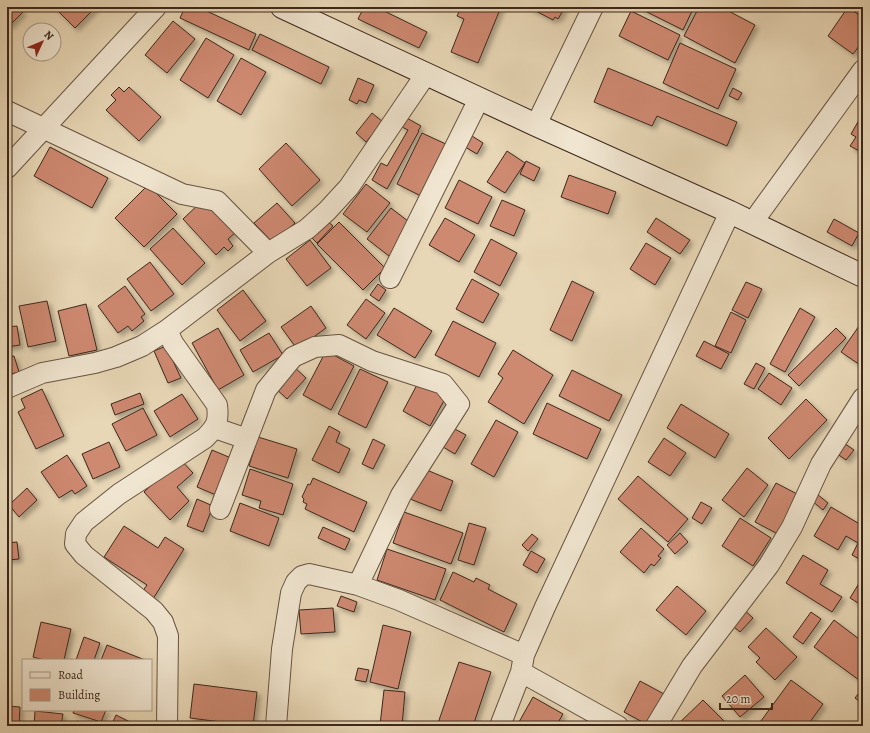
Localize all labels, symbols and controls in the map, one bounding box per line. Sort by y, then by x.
north arrow [22,22,62,62]
text: N [41,27,57,43]
legend [22,659,152,711]
text: Road [58,667,84,683]
scale bar [720,685,772,711]
text: Building [58,687,100,703]
text: 20 m [726,691,750,707]

